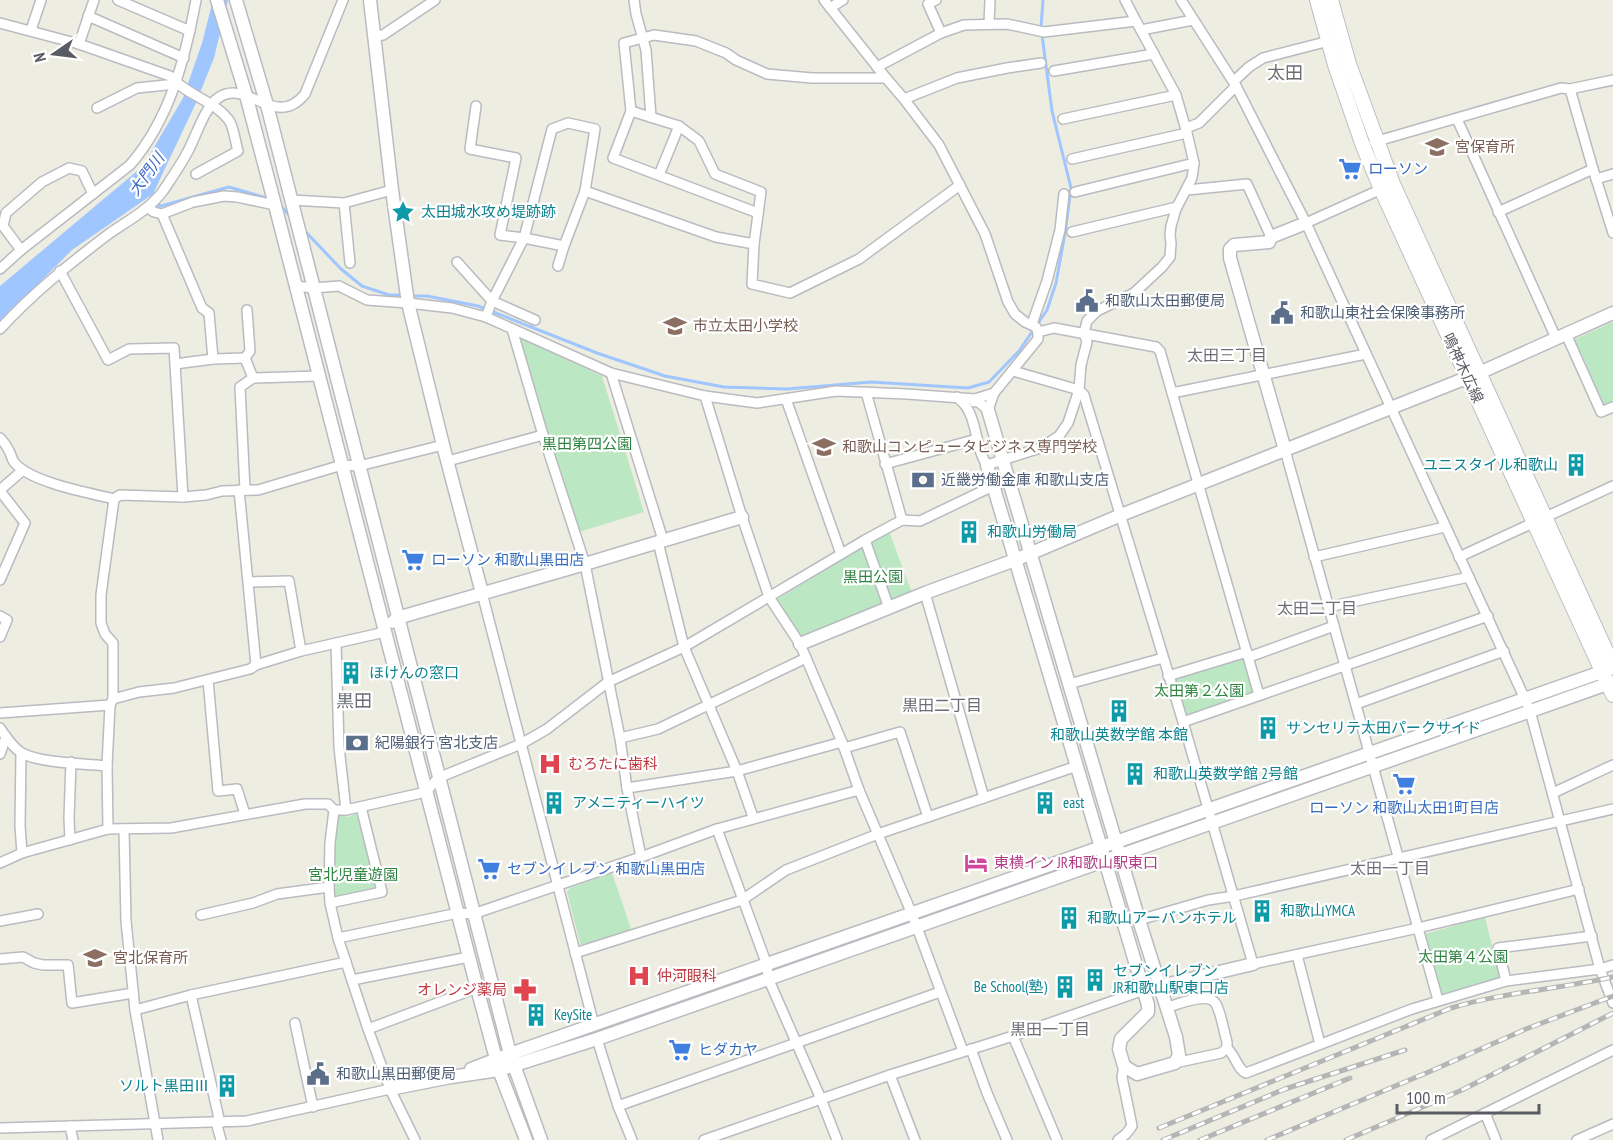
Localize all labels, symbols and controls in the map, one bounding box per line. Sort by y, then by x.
north arrow [24,24,84,84]
text: N [29,51,50,64]
district label: 太田 [1267,61,1303,84]
school or university icon: 宮保育所 [1424,134,1450,160]
place label: 宮保育所 [1455,137,1515,156]
water label: 大門川 [124,147,169,199]
supermarket icon: ローソン [1337,156,1363,182]
place label: ローソン [1368,159,1428,178]
place icon: 太田城水攻め堤跡跡 [390,199,416,225]
place label: 太田城水攻め堤跡跡 [421,202,556,221]
public building icon: 和歌山太田郵便局 [1074,288,1100,314]
place label: 和歌山太田郵便局 [1105,291,1225,310]
public building icon: 和歌山東社会保険事務所 [1269,300,1295,326]
place label: 和歌山東社会保険事務所 [1300,303,1465,322]
school or university icon: 市立太田小学校 [662,313,688,339]
place label: 市立太田小学校 [693,316,798,335]
street label: 鳴神木広線 [1439,330,1488,406]
district label: 太田三丁目 [1187,345,1267,365]
park label: 黒田第四公園 [542,434,632,453]
school or university icon: 和歌山コンピュータビジネス専門学校 [811,434,837,460]
place label: 和歌山コンピュータビジネス専門学校 [842,437,1097,456]
building icon: ユニスタイル和歌山 [1563,452,1589,478]
place label: ユニスタイル和歌山 [1423,455,1558,474]
bank icon: 近畿労働金庫 和歌山支店 [910,467,936,493]
place label: 近畿労働金庫 和歌山支店 [941,470,1109,489]
building icon: 和歌山労働局 [956,519,982,545]
place label: 和歌山労働局 [987,522,1077,541]
supermarket icon: ローソン 和歌山黒田店 [400,547,426,573]
place label: ローソン 和歌山黒田店 [431,550,584,569]
park label: 黒田公園 [843,567,903,586]
district label: 太田二丁目 [1277,598,1357,618]
building icon: ほけんの窓口 [338,660,364,686]
place label: ほけんの窓口 [369,663,459,682]
park label: 太田第２公園 [1154,681,1244,700]
district label: 黒田 [336,689,372,712]
district label: 黒田二丁目 [902,695,982,715]
building icon: 和歌山英数学館 本館 [1106,698,1132,724]
building icon: サンセリテ太田パークサイド [1255,715,1281,741]
place label: サンセリテ太田パークサイド [1286,718,1481,737]
place label: 和歌山英数学館 本館 [1050,725,1188,744]
bank icon: 紀陽銀行 宮北支店 [344,730,370,756]
place label: 紀陽銀行 宮北支店 [375,733,498,752]
hospital icon: むろたに歯科 [537,751,563,777]
place label: むろたに歯科 [568,754,658,773]
building icon: 和歌山英数学館 2号館 [1122,761,1148,787]
place label: 和歌山英数学館 2号館 [1153,764,1298,783]
supermarket icon: ローソン 和歌山太田1町目店 [1391,771,1417,797]
building icon: アメニティーハイツ [541,790,567,816]
building icon: east [1032,790,1058,816]
place label: アメニティーハイツ [572,793,705,812]
place label: east [1063,793,1084,812]
place label: ローソン 和歌山太田1町目店 [1309,798,1499,817]
hotel icon: 東横イン JR和歌山駅東口 [963,850,989,876]
place label: 東横イン JR和歌山駅東口 [994,853,1158,872]
supermarket icon: セブンイレブン 和歌山黒田店 [476,856,502,882]
district label: 太田一丁目 [1350,858,1430,878]
place label: セブンイレブン 和歌山黒田店 [507,859,705,878]
park label: 宮北児童遊園 [308,865,398,884]
building icon: 和歌山YMCA [1249,898,1275,924]
place label: 和歌山YMCA [1280,901,1356,920]
building icon: 和歌山アーバンホテル [1056,905,1082,931]
place label: 和歌山アーバンホテル [1087,908,1237,927]
school or university icon: 宮北保育所 [82,945,108,971]
park label: 太田第４公園 [1418,947,1508,966]
place label: 宮北保育所 [113,948,188,967]
place label: セブンイレブン JR和歌山駅東口店 [1112,961,1229,997]
hospital icon: 仲河眼科 [626,963,652,989]
place label: 仲河眼科 [657,966,717,985]
building icon: セブンイレブン JR和歌山駅東口店 [1082,967,1108,993]
building icon: Be School(塾) [1052,974,1078,1000]
pharmacy icon: オレンジ薬局 [512,977,538,1003]
place label: Be School(塾) [974,977,1048,996]
place label: オレンジ薬局 [417,980,507,999]
building icon: KeySite [523,1002,549,1028]
place label: KeySite [554,1005,592,1024]
district label: 黒田一丁目 [1010,1019,1090,1039]
supermarket icon: ヒダカヤ [667,1037,693,1063]
place label: ヒダカヤ [698,1040,758,1059]
public building icon: 和歌山黒田郵便局 [305,1061,331,1087]
place label: 和歌山黒田郵便局 [336,1064,456,1083]
building icon: ソルト黒田Ⅲ [214,1073,240,1099]
place label: ソルト黒田Ⅲ [119,1076,209,1095]
scale bar [1397,1077,1540,1115]
text: 100 m [1406,1086,1446,1109]

